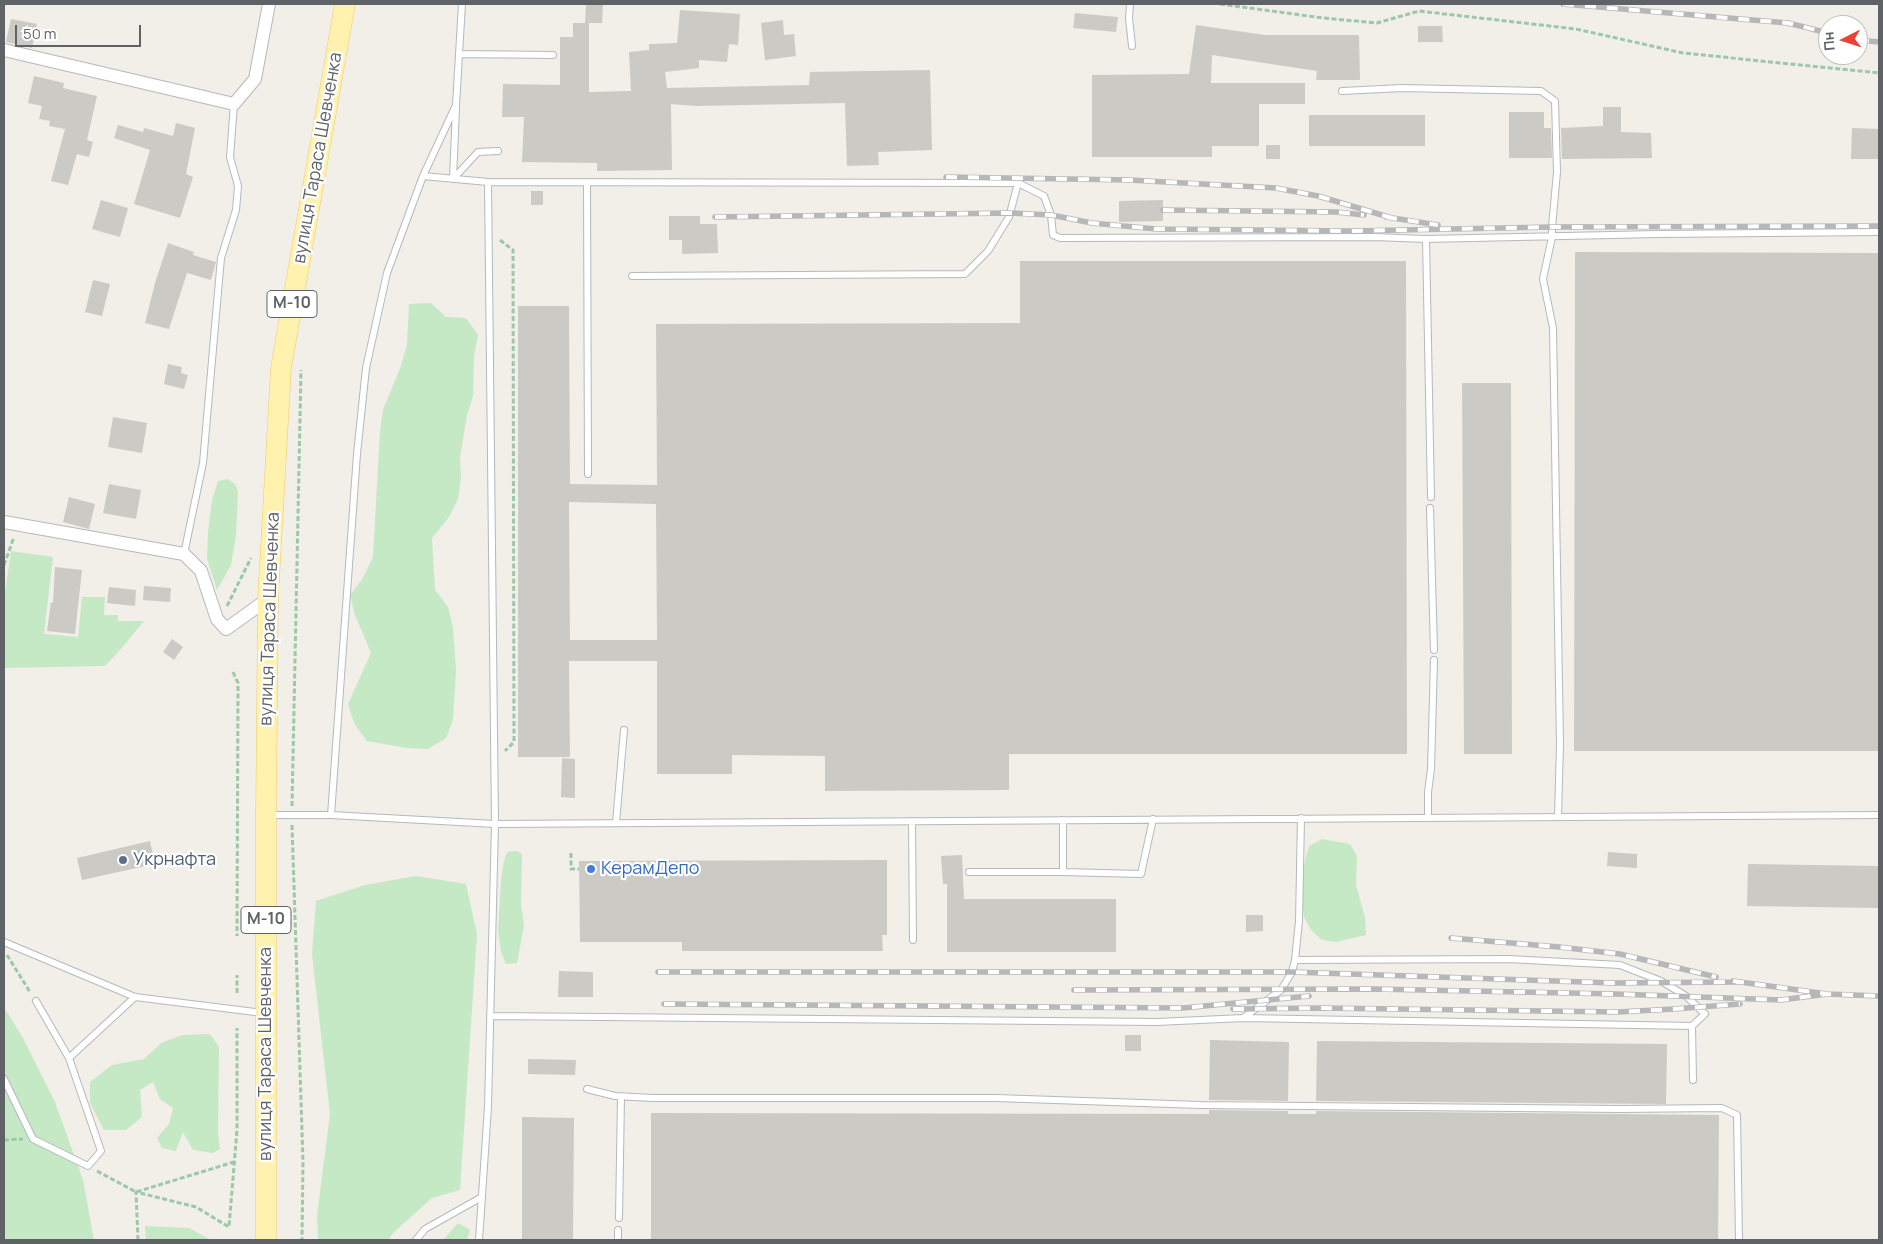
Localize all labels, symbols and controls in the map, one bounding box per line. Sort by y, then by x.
scale bar [18,15,144,47]
north arrow [1818,15,1868,65]
text: 50 m [23,23,57,44]
text: Пн [1818,31,1839,51]
street label: вулиця Тараса Шевченка [289,51,347,265]
road number: М-10 [267,290,317,318]
street label: вулиця Тараса Шевченка [255,512,285,726]
place label: Укрнафта [133,849,216,871]
marker: Укрнафта [117,854,129,866]
place label: КерамДепо [601,858,699,880]
marker: КерамДепо [585,863,597,875]
road number: М-10 [241,906,291,934]
street label: вулиця Тараса Шевченка [255,947,277,1161]

